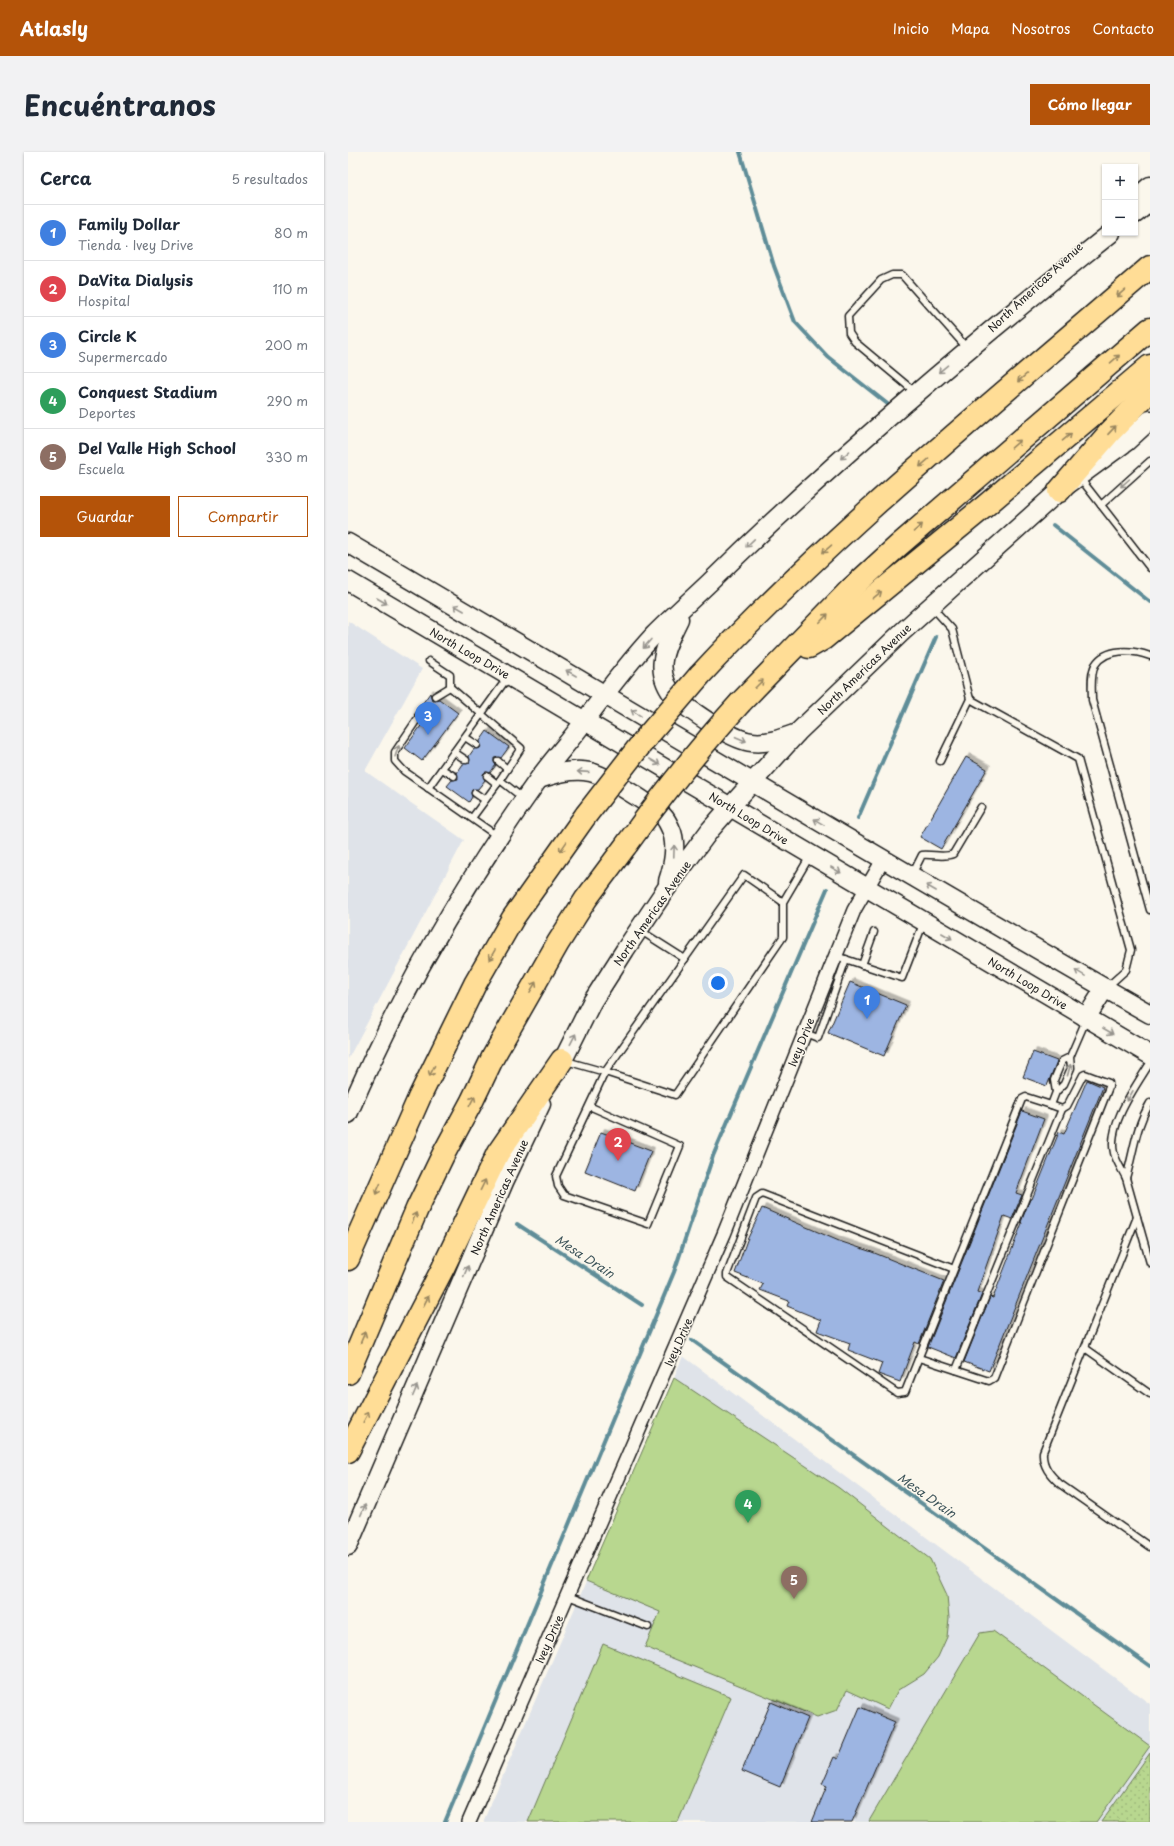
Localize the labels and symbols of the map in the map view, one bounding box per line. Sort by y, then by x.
street label: North Americas Avenue [984,238,1086,336]
one-way arrow [1115,288,1126,297]
one-way arrow [1110,354,1120,363]
one-way arrow [938,365,949,374]
one-way arrow [1018,373,1028,382]
one-way arrow [1107,425,1117,435]
one-way arrow [1062,432,1072,441]
one-way arrow [1011,439,1022,448]
one-way arrow [840,450,851,459]
one-way arrow [918,458,929,467]
one-way arrow [1121,478,1131,487]
one-way arrow [913,524,923,533]
one-way arrow [744,538,755,547]
one-way arrow [822,544,832,553]
one-way arrow [872,590,882,599]
one-way arrow [376,597,387,605]
one-way arrow [453,603,465,611]
one-way arrow [819,613,829,623]
street label: North Americas Avenue [813,619,915,719]
street label: North Loop Drive [427,623,513,683]
one-way arrow [642,638,651,649]
one-way arrow [565,669,577,677]
one-way arrow [754,679,764,689]
pin: 3 [415,702,441,735]
one-way arrow [630,708,642,716]
one-way arrow [735,736,747,743]
one-way arrow [394,746,402,758]
one-way arrow [649,758,661,766]
one-way arrow [577,768,590,775]
street label: North Loop Drive [706,787,792,849]
one-way arrow [813,817,825,825]
one-way arrow [559,841,567,852]
one-way arrow [670,845,677,858]
street label: North Americas Avenue [609,857,695,969]
one-way arrow [830,866,842,874]
one-way arrow [925,883,937,891]
one-way arrow [941,933,953,941]
one-way arrow [487,949,495,961]
street label: North Loop Drive [985,952,1071,1014]
one-way arrow [1074,969,1086,977]
your location [708,973,728,993]
one-way arrow [530,981,538,993]
pin: 1 [854,986,880,1019]
street label: Ivey Drive [784,1015,819,1069]
one-way arrow [1102,1027,1114,1035]
one-way arrow [570,1033,577,1045]
one-way arrow [1066,1064,1073,1077]
one-way arrow [428,1065,436,1077]
one-way arrow [1126,1090,1134,1102]
one-way arrow [469,1096,476,1108]
pin: 2 [605,1128,631,1161]
street label: North Americas Avenue [466,1136,532,1258]
one-way arrow [480,1179,487,1191]
one-way arrow [374,1183,381,1195]
one-way arrow [410,1212,418,1224]
water label: Mesa Drain [552,1230,619,1282]
one-way arrow [463,1266,470,1278]
one-way arrow [423,1296,430,1308]
street label: Ivey Drive [660,1315,696,1369]
one-way arrow [360,1332,367,1344]
one-way arrow [412,1385,419,1397]
one-way arrow [363,1411,370,1423]
water label: Mesa Drain [894,1468,960,1522]
pin: 4 [735,1490,761,1523]
one-way arrow [360,1504,368,1516]
pin: 5 [781,1566,807,1599]
street label: Ivey Drive [531,1612,567,1666]

